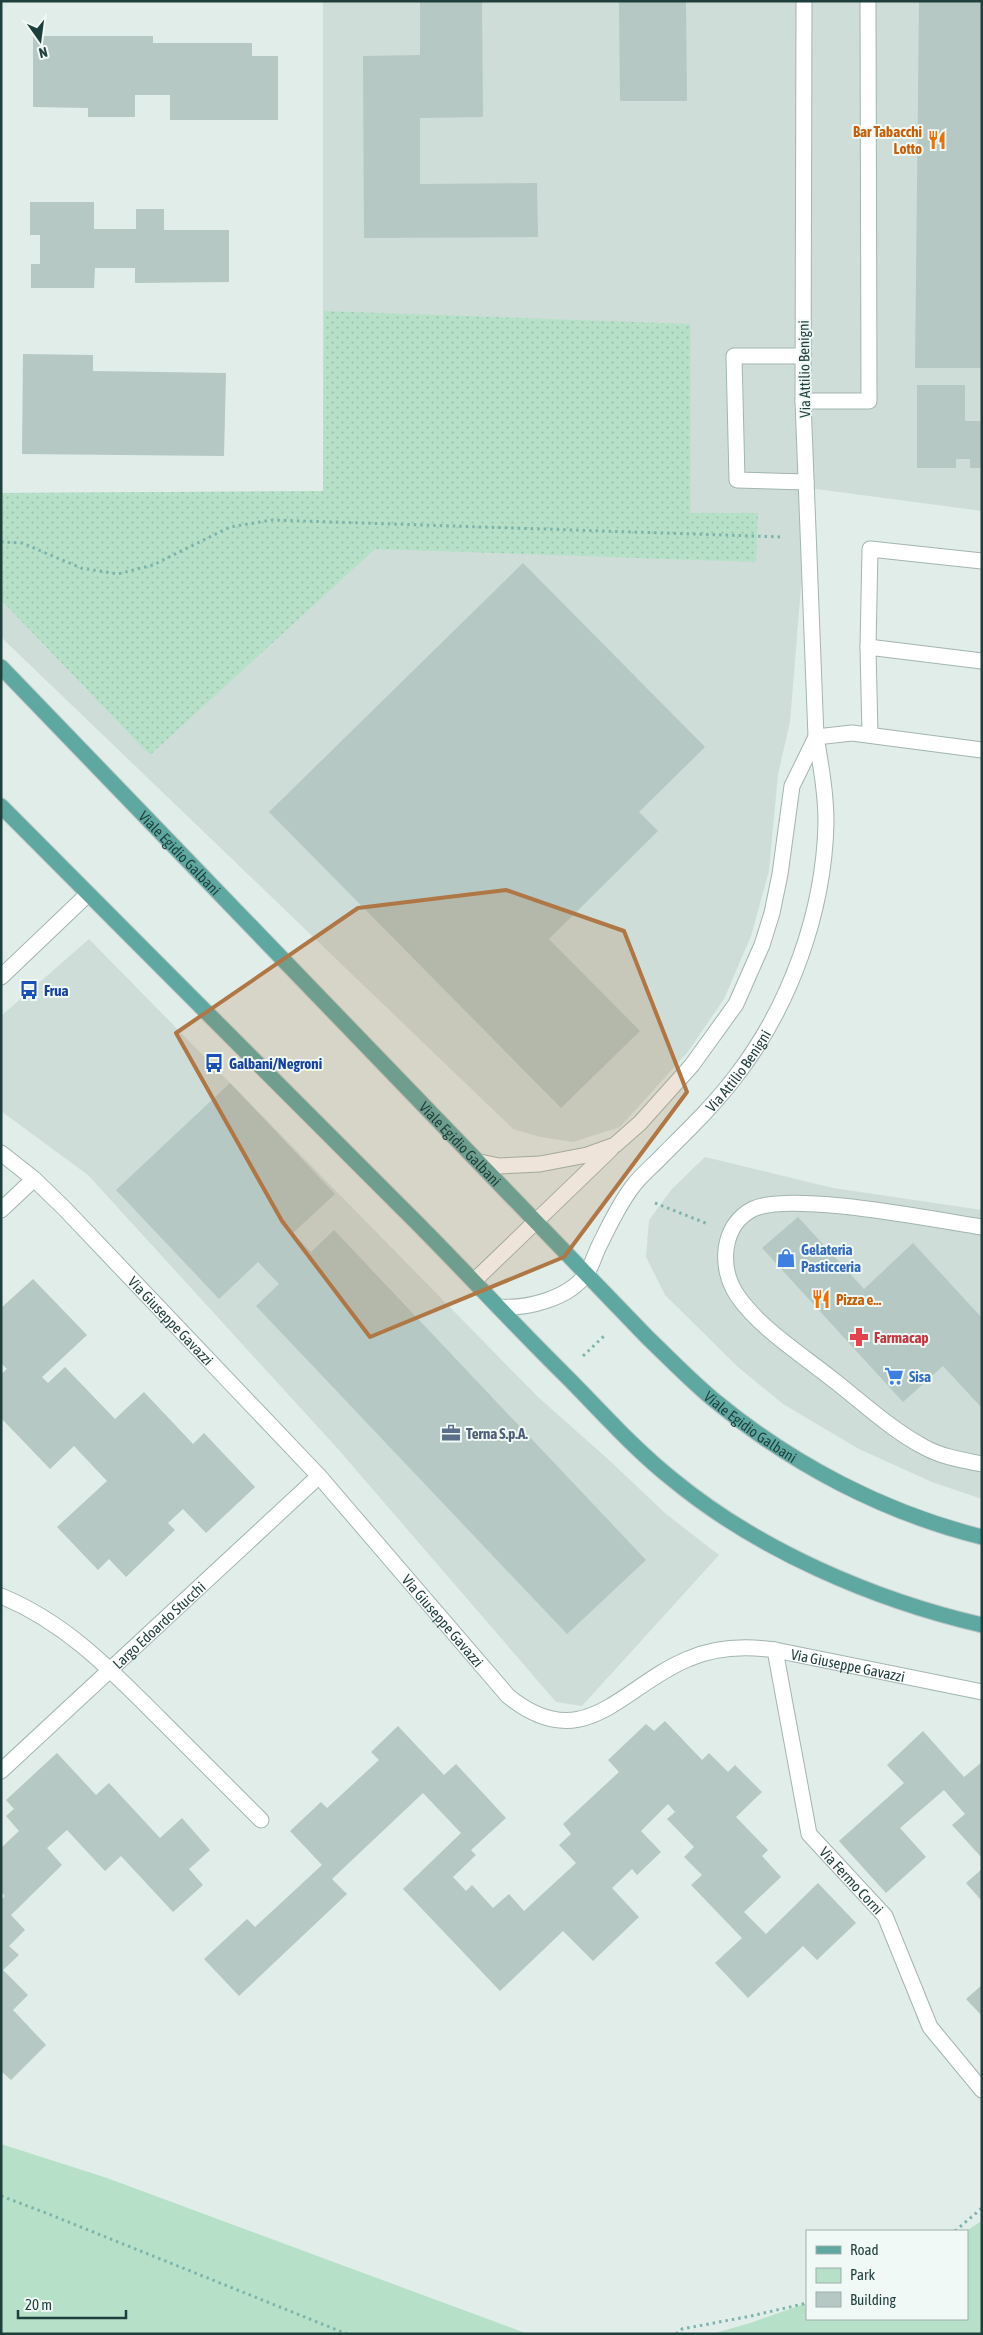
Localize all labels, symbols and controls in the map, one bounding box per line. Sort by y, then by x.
north arrow [15,15,65,65]
text: N [37,44,49,61]
place label: Bar Tabacchi Lotto [853,123,922,157]
restaurant icon: Bar Tabacchi Lotto [926,129,948,151]
street label: Via Attilio Benigni [795,320,813,418]
street label: Viale Egidio Galbani [136,807,224,898]
bus stop icon: Frua [18,979,40,1001]
place label: Frua [44,982,68,999]
street label: Via Attilio Benigni [702,1027,774,1115]
bus stop icon: Galbani/Negroni [203,1052,225,1074]
place label: Galbani/Negroni [229,1055,322,1072]
street label: Viale Egidio Galbani [416,1098,505,1189]
place label: Gelateria Pasticceria [801,1241,861,1275]
shop icon: Gelateria Pasticceria [775,1247,797,1269]
street label: Via Giuseppe Gavazzi [125,1273,217,1368]
restaurant icon: Pizza e... [810,1288,832,1310]
place label: Pizza e... [836,1291,882,1308]
pharmacy icon: Farmacap [848,1326,870,1348]
place label: Farmacap [874,1329,929,1346]
supermarket icon: Sisa [883,1365,905,1387]
place label: Sisa [909,1368,931,1385]
street label: Viale Egidio Galbani [701,1387,800,1466]
office icon: Terna S.p.A. [440,1422,462,1444]
place label: Terna S.p.A. [466,1425,528,1442]
street label: Via Giuseppe Gavazzi [399,1571,487,1670]
street label: Largo Edoardo Stucchi [109,1578,208,1672]
street label: Via Giuseppe Gavazzi [789,1645,906,1685]
street label: Via Fermo Corni [816,1843,887,1917]
legend [806,2230,968,2320]
text: Road [850,2241,879,2258]
text: Park [850,2266,875,2283]
scale bar [18,2288,125,2320]
text: Building [850,2291,896,2308]
text: 20 m [25,2296,52,2313]

